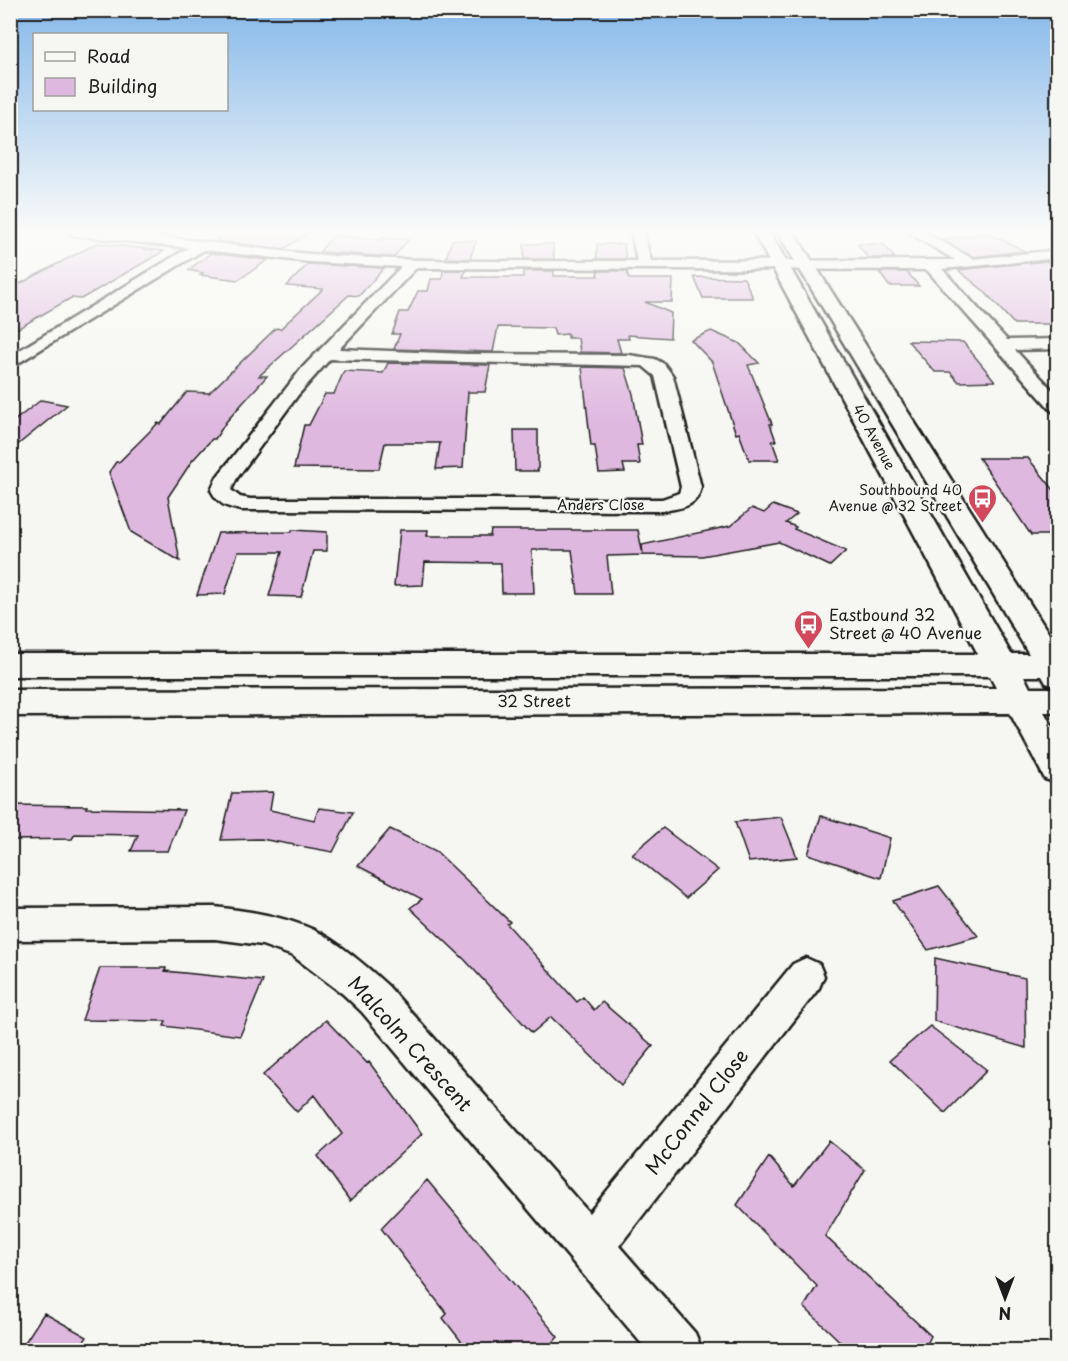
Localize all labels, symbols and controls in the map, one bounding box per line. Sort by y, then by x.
legend [33,33,228,111]
text: Road [87,42,131,69]
text: Building [87,72,157,99]
street label: 40 Avenue [848,400,901,474]
place label: Southbound 40 Avenue @ 32 Street [829,479,962,516]
bus stop icon: Southbound 40 Avenue @ 32 Street [967,482,999,524]
street label: Anders Close [557,494,645,515]
place label: Eastbound 32 Street @ 40 Avenue [829,602,982,644]
bus stop icon: Eastbound 32 Street @ 40 Avenue [792,608,824,650]
street label: 32 Street [497,688,571,712]
street label: Malcolm Crescent [342,969,480,1118]
street label: McConnel Close [637,1042,755,1181]
north arrow [975,1268,1035,1328]
text: N [999,1302,1011,1326]

